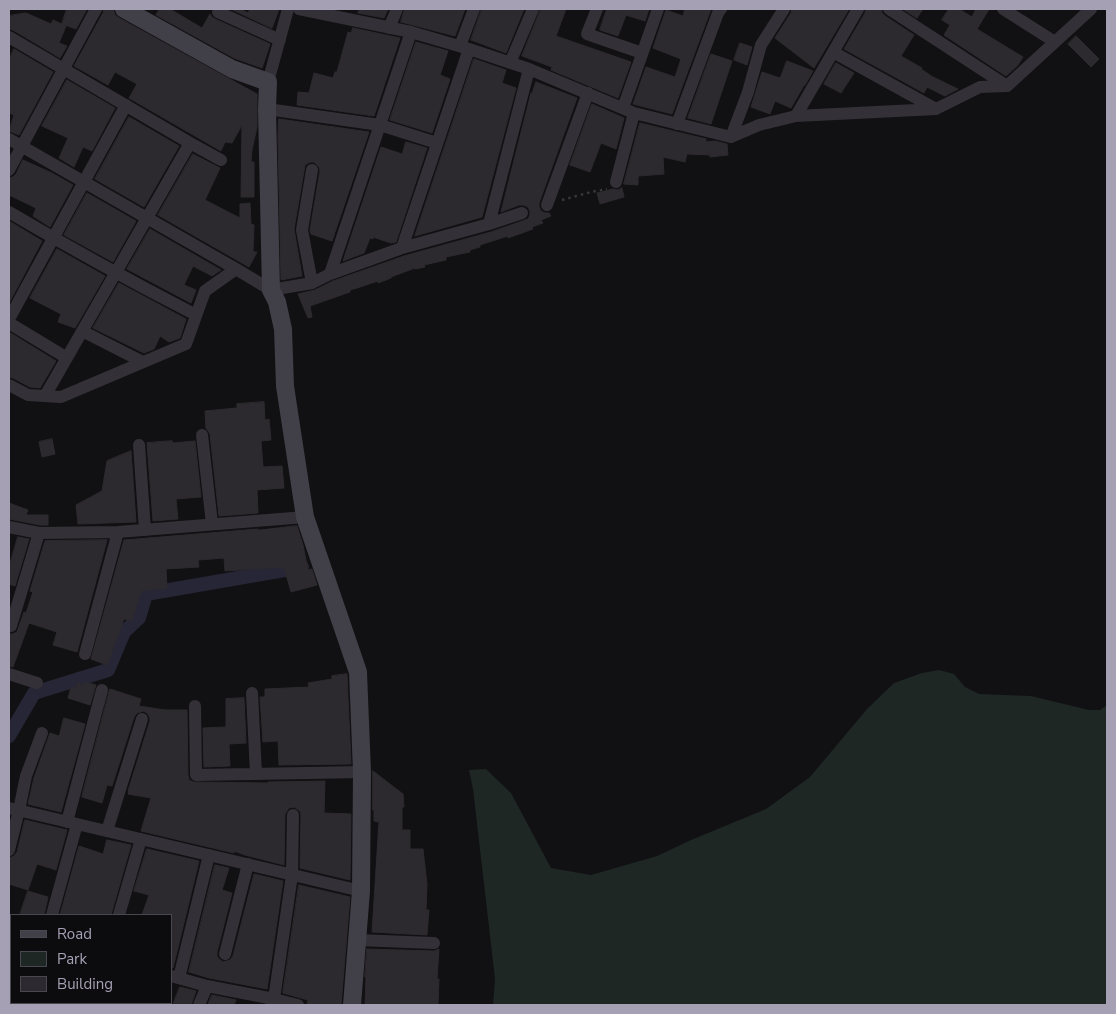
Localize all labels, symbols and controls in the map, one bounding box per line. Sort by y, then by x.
legend [10,914,172,1004]
text: Road [57,924,92,944]
text: Park [57,949,87,969]
text: Building [57,974,113,994]

